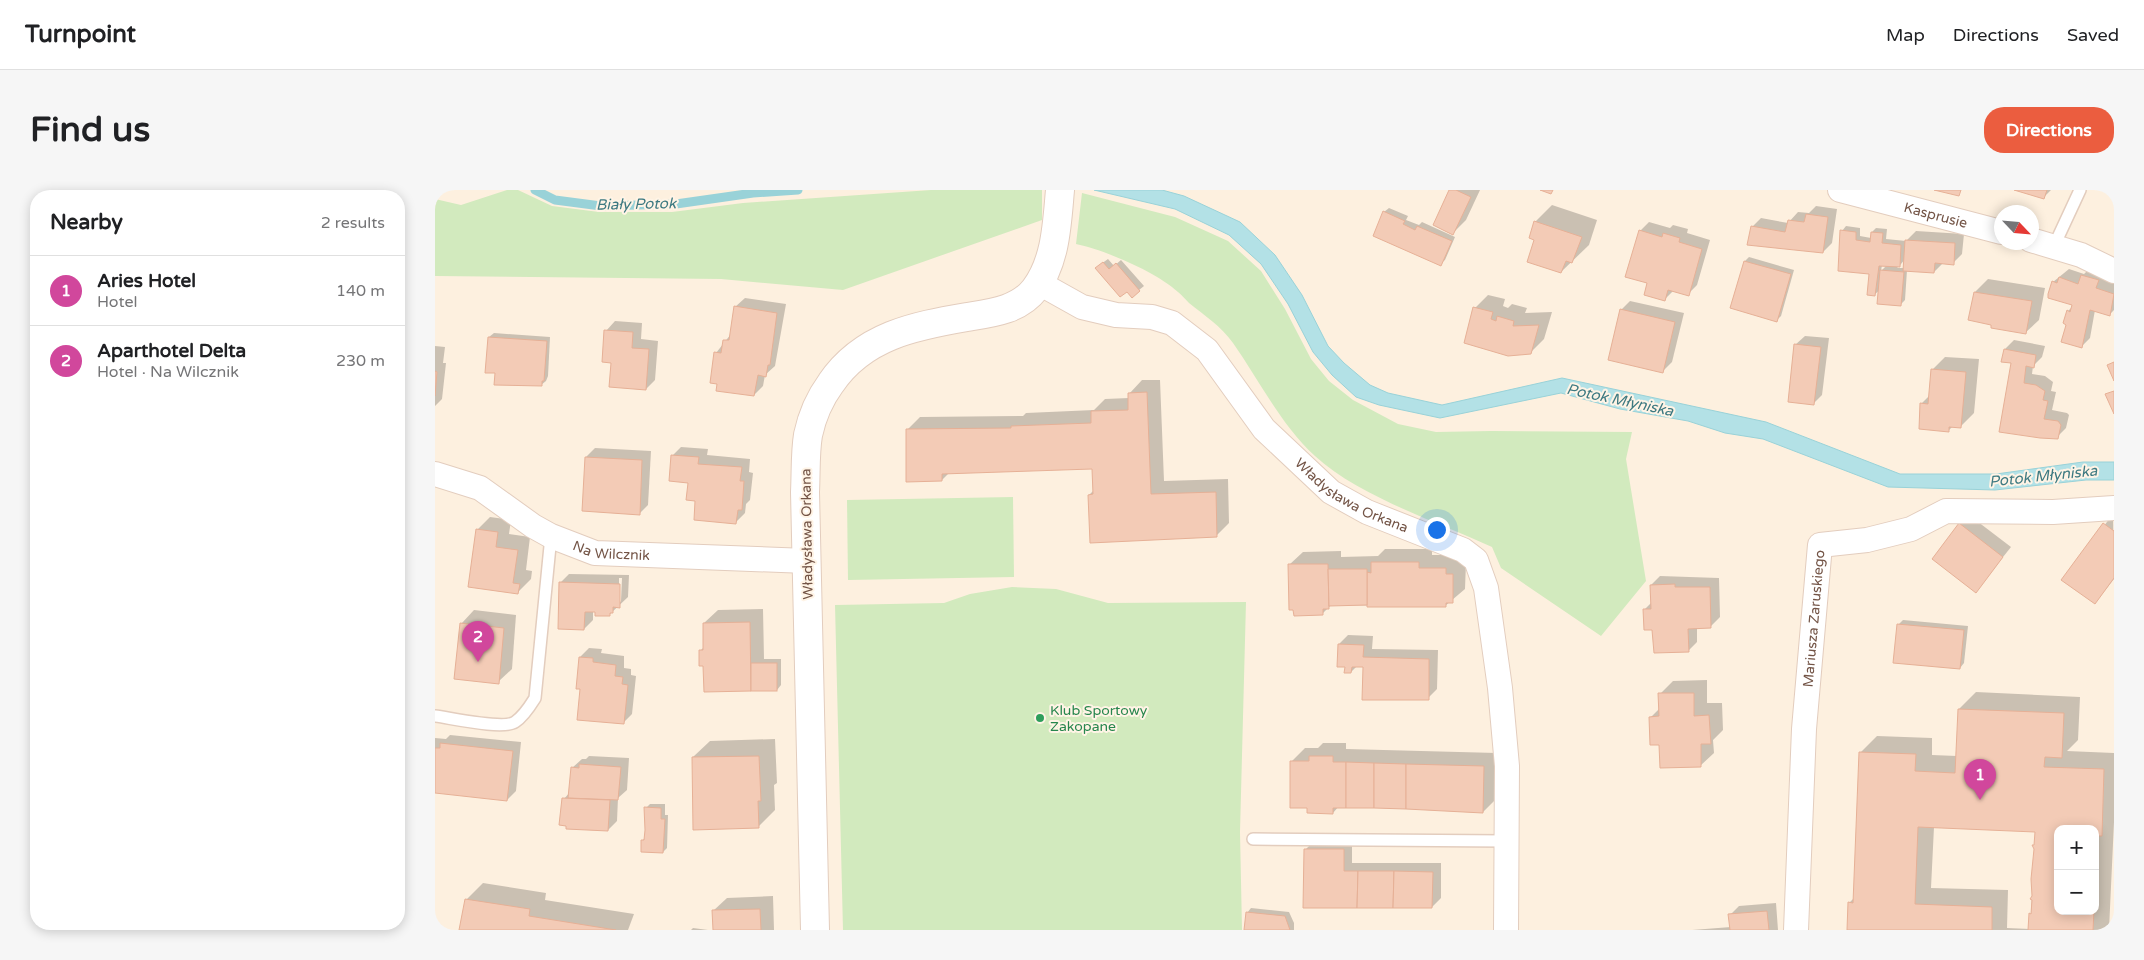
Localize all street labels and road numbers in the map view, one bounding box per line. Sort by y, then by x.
street label: Kasprusie [1902,199,1969,231]
street label: Władysława Orkana [1291,454,1411,536]
street label: Władysława Orkana [797,468,817,600]
street label: Na Wilcznik [570,537,650,564]
street label: Mariusza Zaruskiego [1799,549,1828,688]

